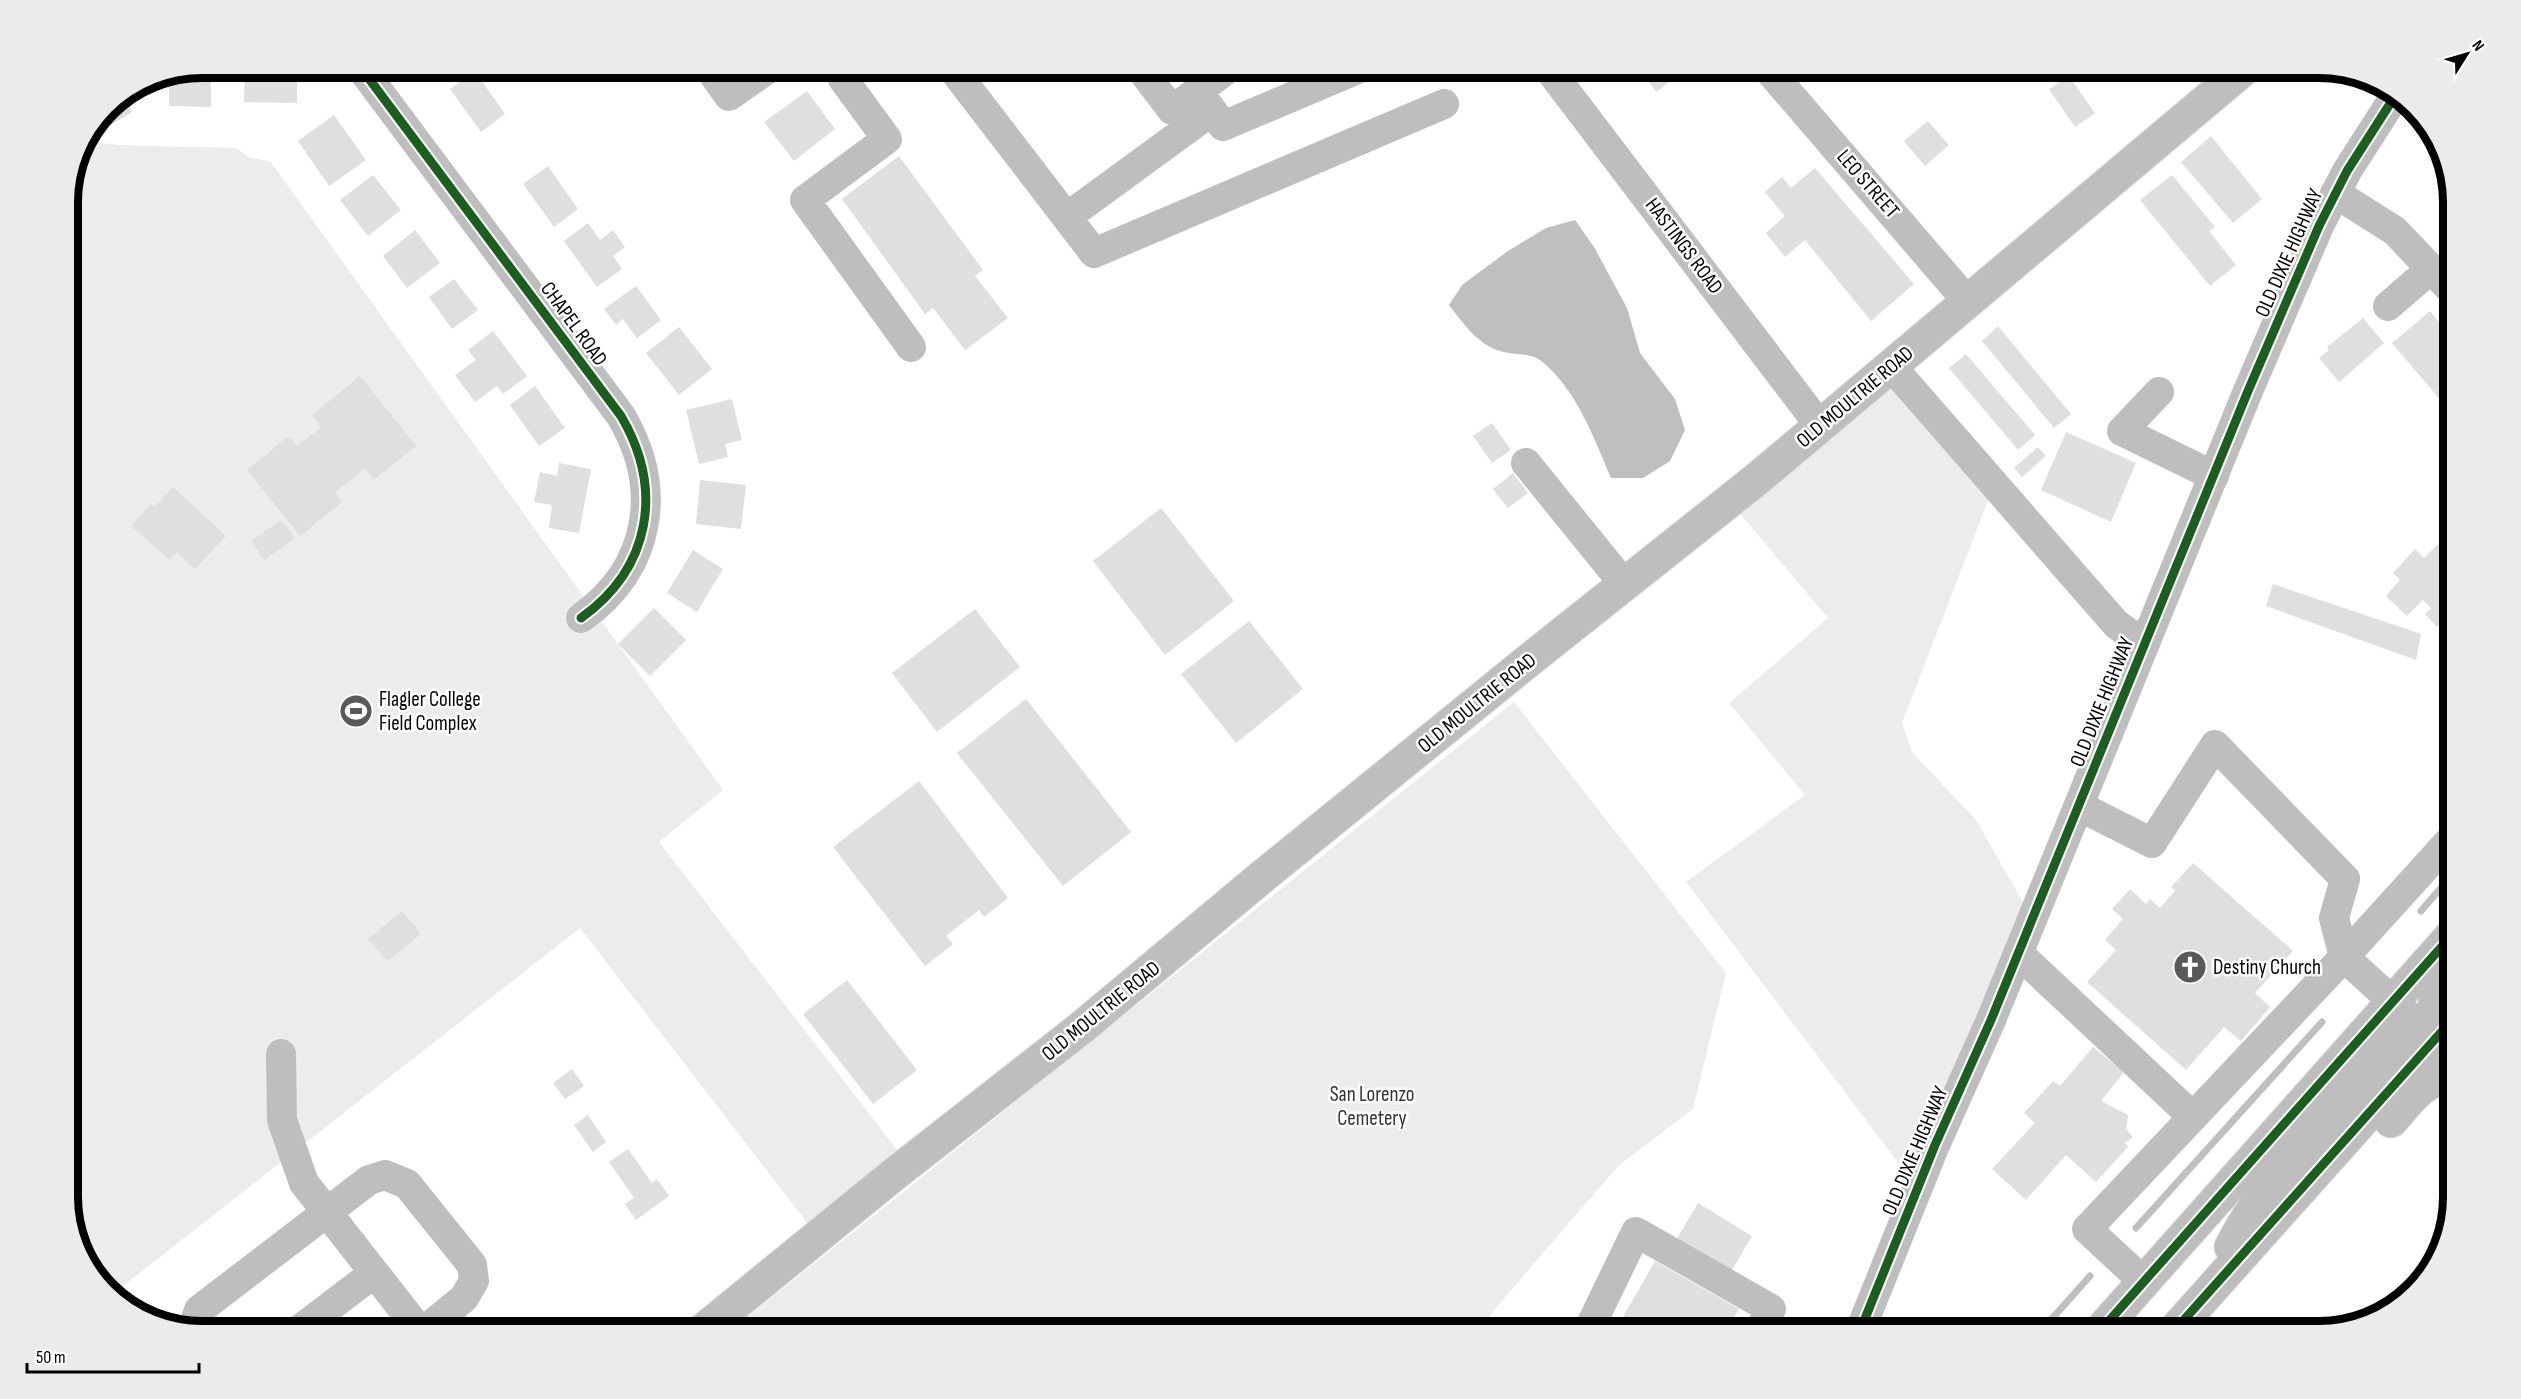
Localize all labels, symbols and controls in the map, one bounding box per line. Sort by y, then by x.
north arrow [2437,24,2497,84]
text: N [2468,37,2488,55]
street label: LEO STREET [1831,145,1905,224]
street label: OLD DIXIE HIGHWAY [2250,185,2328,321]
street label: HASTINGS ROAD [1640,193,1728,299]
street label: CHAPEL ROAD [535,277,613,371]
street label: OLD MOULTRIE ROAD [1791,341,1919,453]
street label: OLD DIXIE HIGHWAY [2065,633,2139,770]
street label: OLD MOULTRIE ROAD [1413,648,1541,758]
place label: Flagler College Field Complex [379,687,481,736]
sports icon: Flagler College Field Complex [338,693,374,729]
church icon: Destiny Church [2172,949,2208,985]
place label: Destiny Church [2213,955,2321,980]
street label: OLD MOULTRIE ROAD [1037,956,1165,1066]
park label: San Lorenzo Cemetery [1330,1082,1414,1131]
street label: OLD DIXIE HIGHWAY [1877,1083,1953,1219]
scale bar [27,1336,200,1374]
text: 50 m [36,1347,66,1368]

